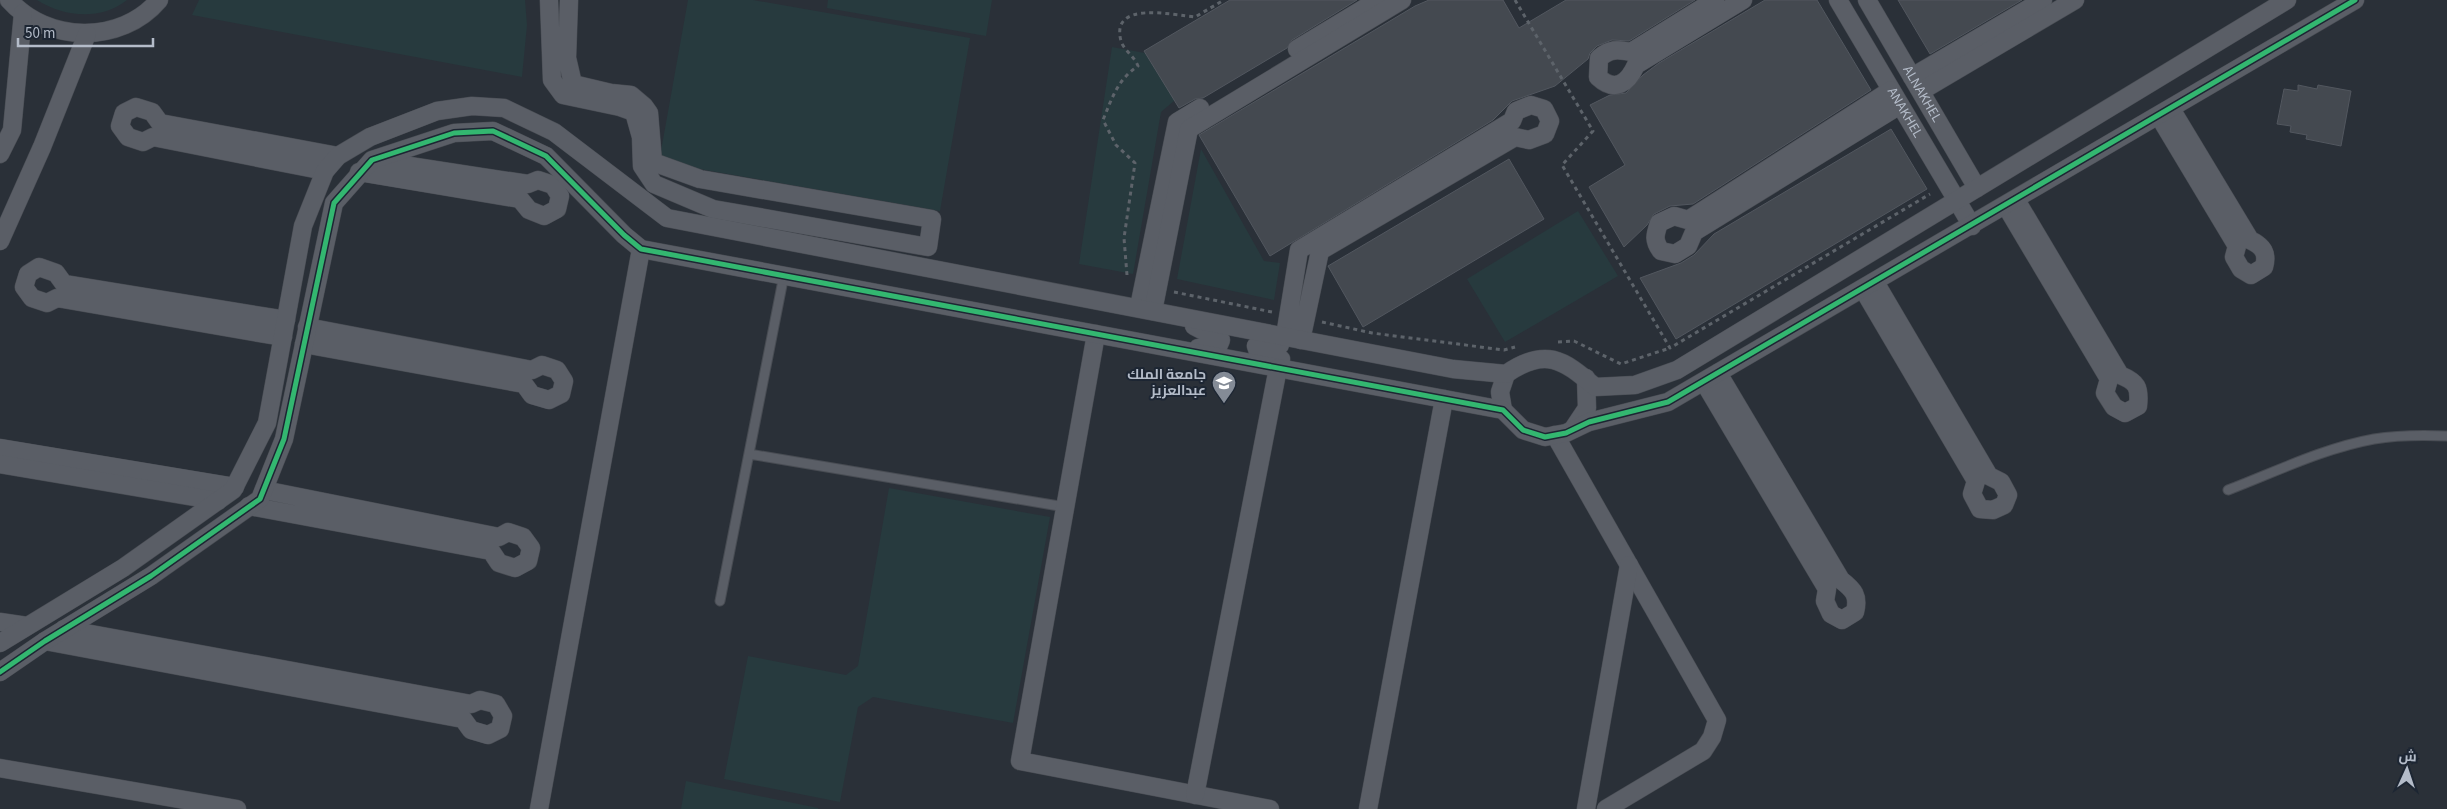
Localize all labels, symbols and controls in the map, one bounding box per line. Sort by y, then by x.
scale bar [18,15,152,47]
text: 50 m [25,23,55,44]
street label: ALNAKHEL [1898,62,1947,126]
street label: ANAKHEL [1882,84,1928,142]
place label: جامعة الملك عبدالعزيز [1127,365,1206,401]
school or university icon: جامعة الملك عبدالعزيز [1211,370,1237,404]
north arrow [2382,744,2432,794]
text: ش [2398,747,2417,767]

